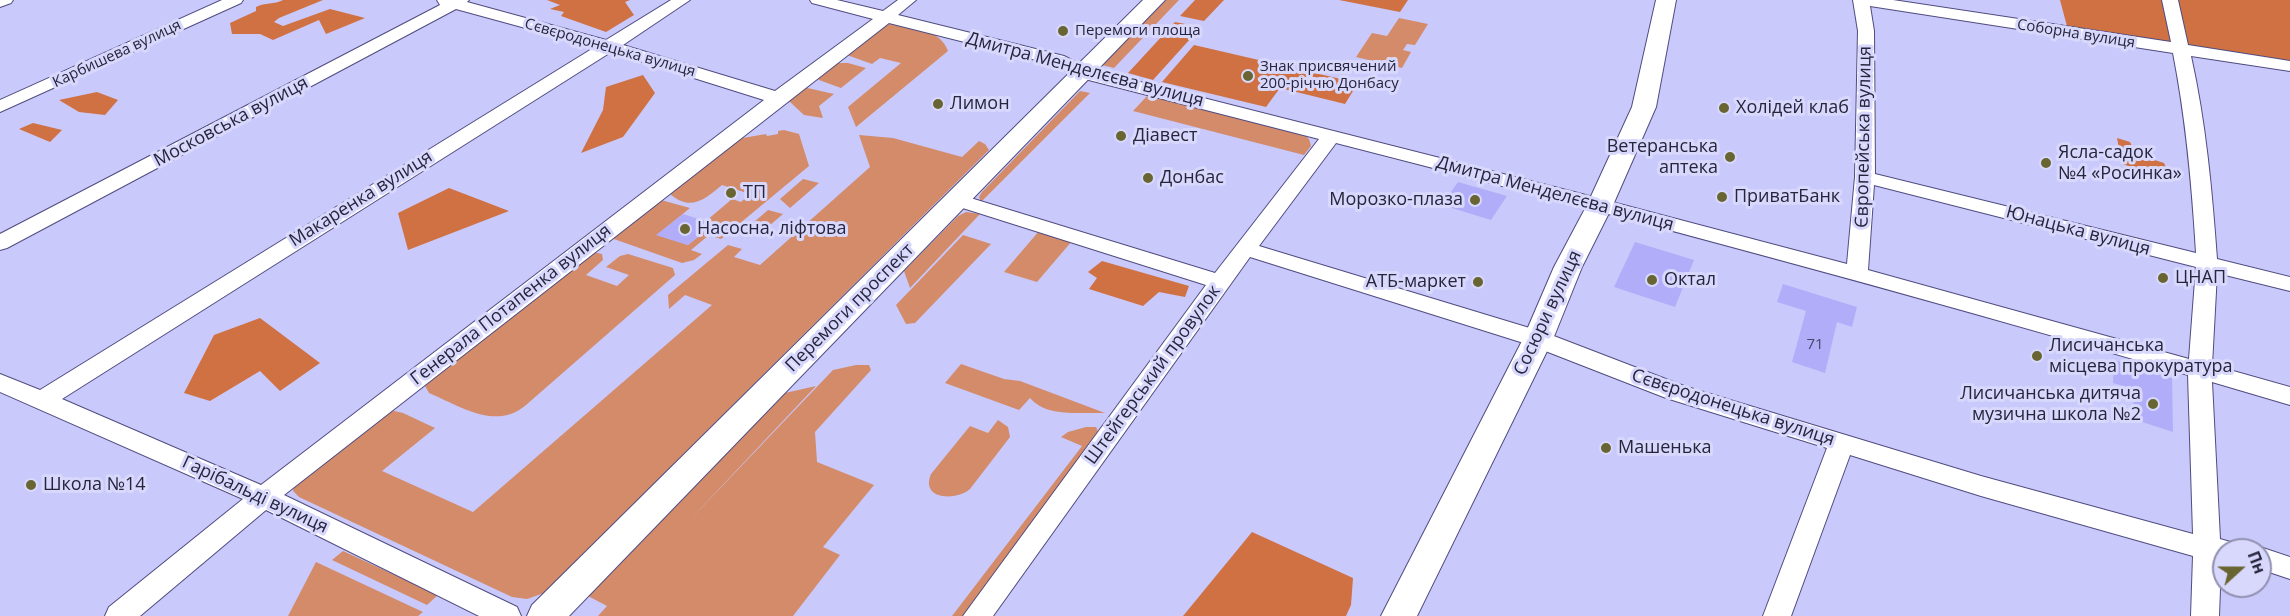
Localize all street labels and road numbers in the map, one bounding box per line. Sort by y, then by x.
street label: Сєвєродонецька вулиця [523,15,697,81]
street label: Карбишева вулиця [50,16,184,92]
street label: Соборна вулиця [2016,16,2136,52]
street label: Дмитра Менделєєва вулиця [964,28,1206,112]
street label: Європейська вулиця [1852,46,1876,228]
street label: Московська вулиця [150,72,312,172]
street label: Макаренка вулиця [286,146,436,252]
street label: Дмитра Менделєєва вулиця [1434,152,1676,236]
street label: Юнацька вулиця [2004,201,2152,261]
street label: Генерала Потапенка вулиця [407,220,615,390]
street label: Перемоги проспект [781,239,919,377]
street label: Сосюри вулиця [1510,247,1586,379]
street label: Штейгерський провулок [1081,281,1225,469]
street label: Сєвєродонецька вулиця [1629,365,1837,451]
street label: Гарібальді вулиця [179,452,331,538]

